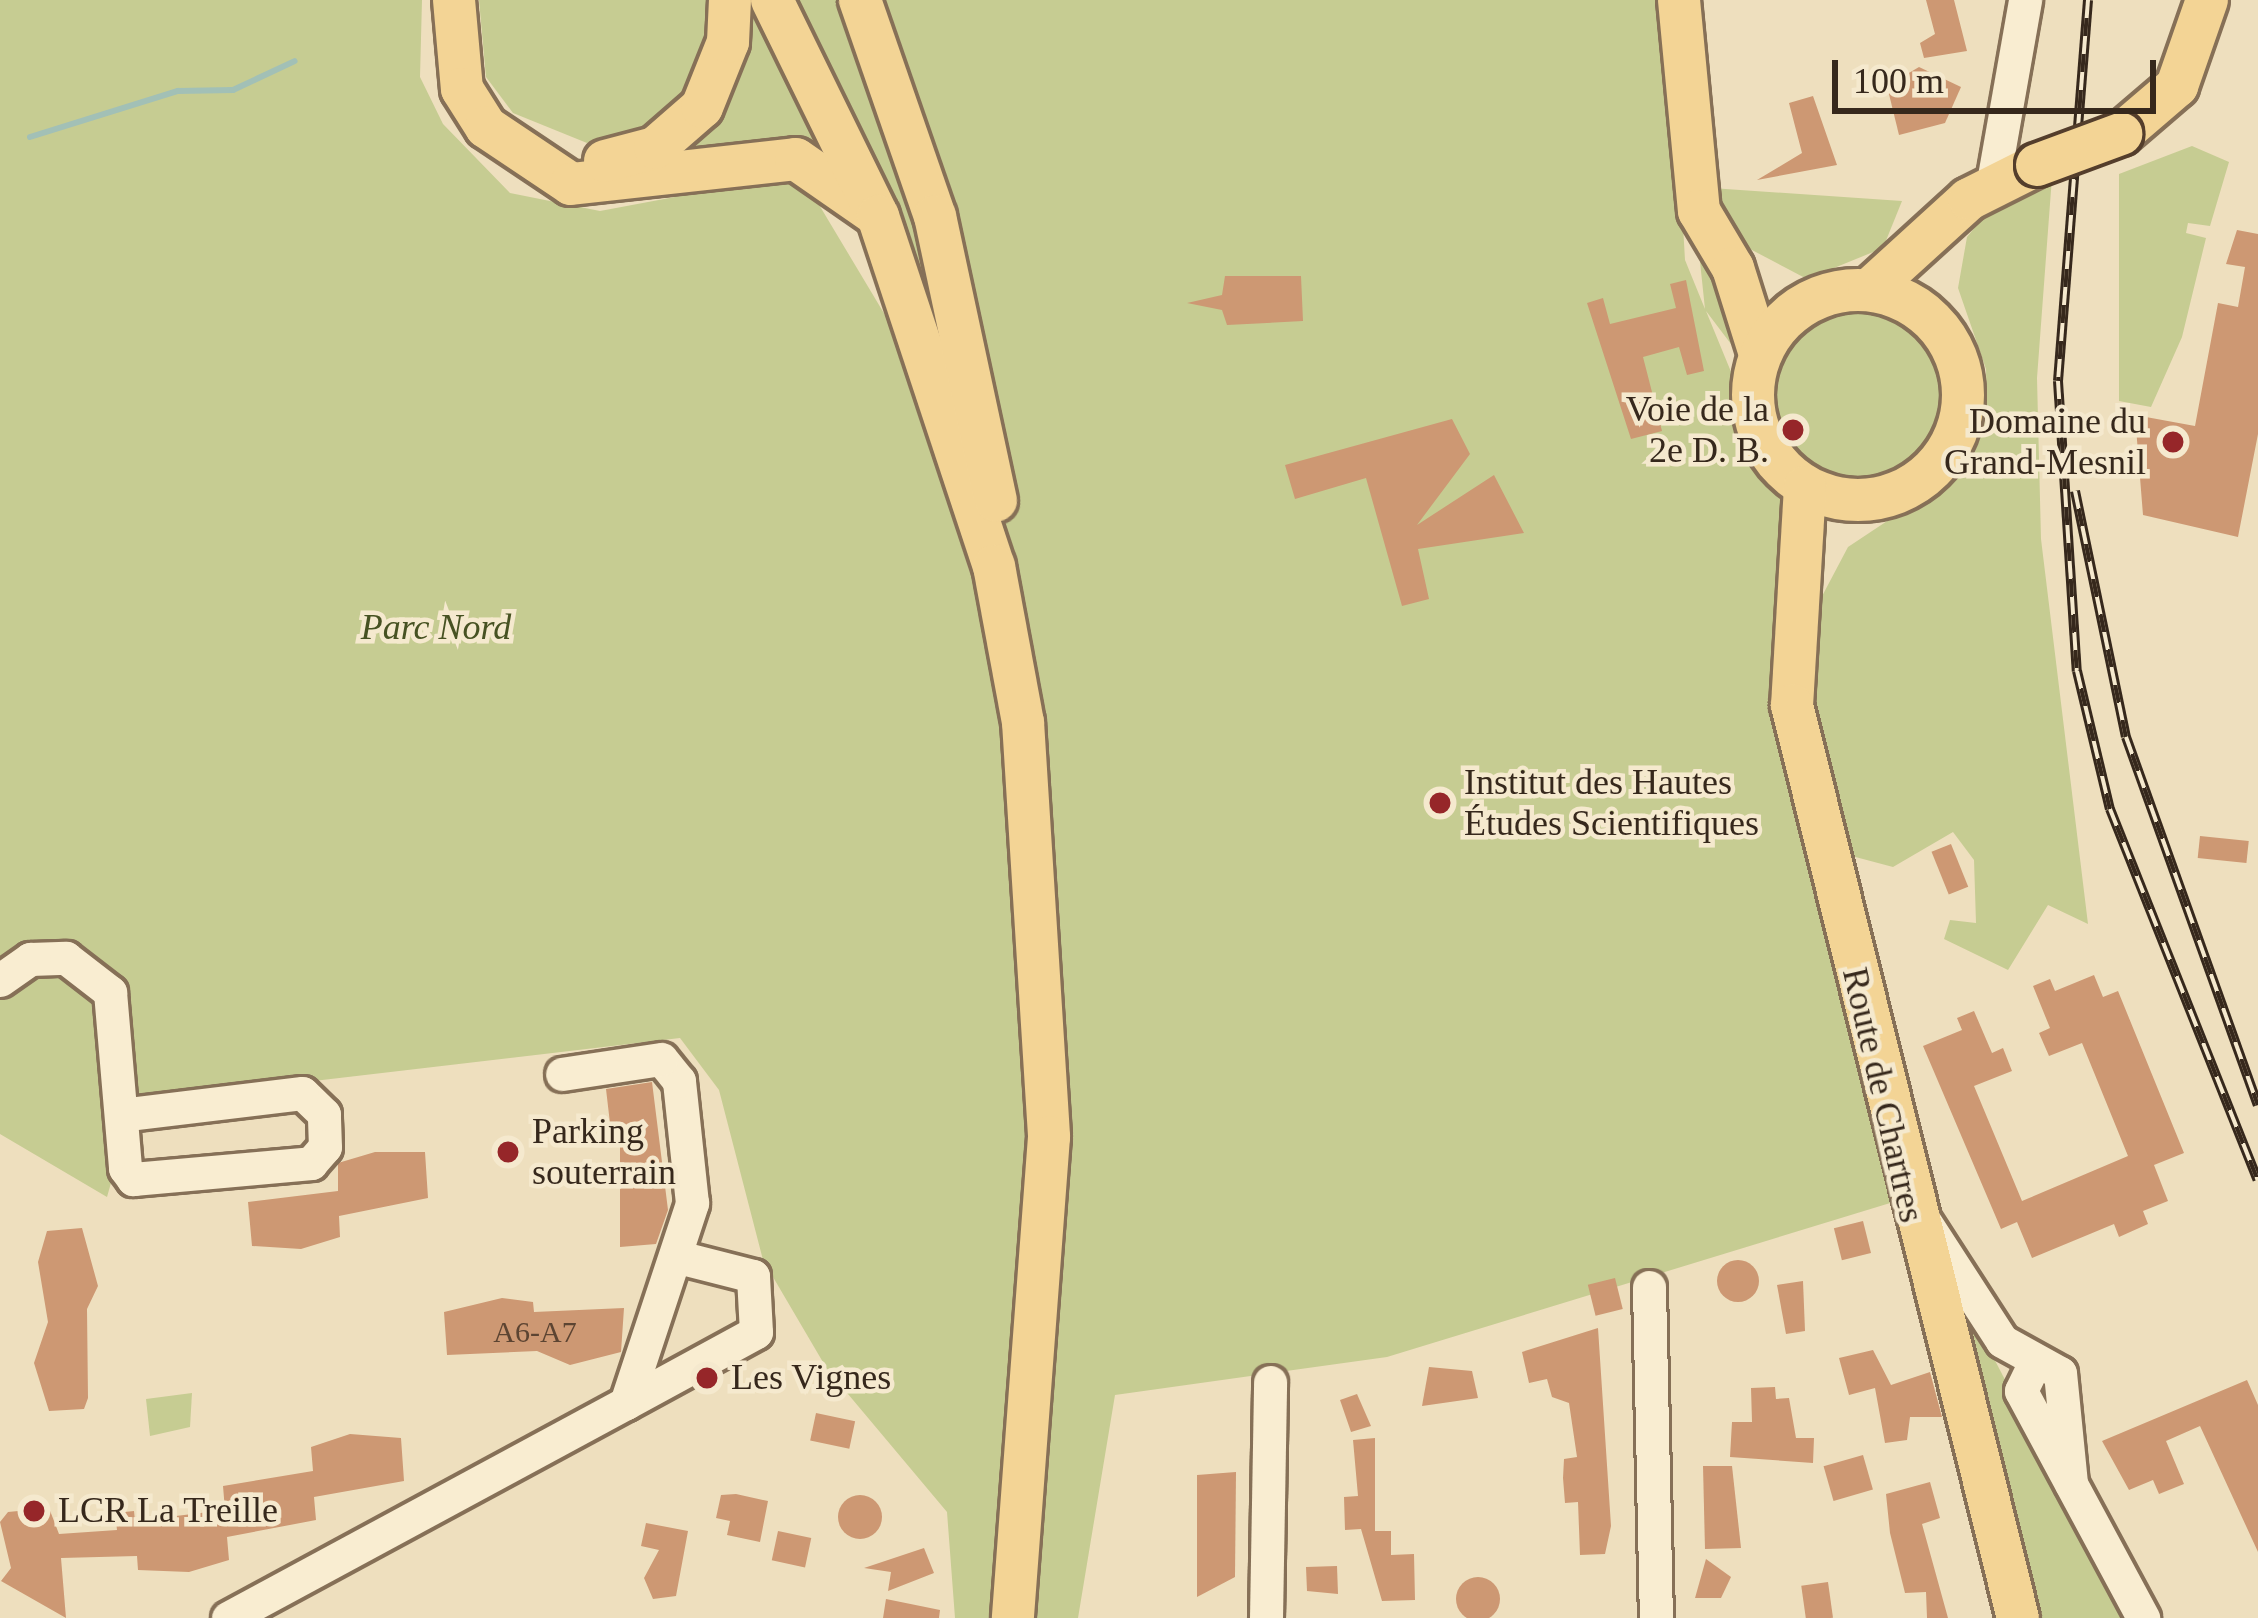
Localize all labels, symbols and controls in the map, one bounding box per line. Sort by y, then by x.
scale bar [1838,36,2162,110]
text: 100 m [1853,61,1944,101]
place label: Voie de la 2e D. B. [1626,387,1769,472]
place label: Domaine du Grand-Mesnil [1944,399,2146,484]
marker: Voie de la 2e D. B. [1780,417,1806,443]
marker: Domaine du Grand-Mesnil [2157,426,2189,458]
park label: Parc Nord [361,606,511,650]
place label: Institut des Hautes Études Scientifiques [1464,760,1759,845]
marker: Institut des Hautes Études Scientifiques [1427,790,1453,816]
street label: Route de Chartres [1833,964,1933,1226]
place label: Parking souterrain [532,1109,676,1194]
marker: Parking souterrain [495,1139,521,1165]
house number: A6-A7 [493,1314,577,1350]
place label: Les Vignes [731,1356,892,1400]
marker: Les Vignes [694,1365,720,1391]
place label: LCR La Treille [58,1489,279,1533]
marker: LCR La Treille [21,1498,47,1524]

